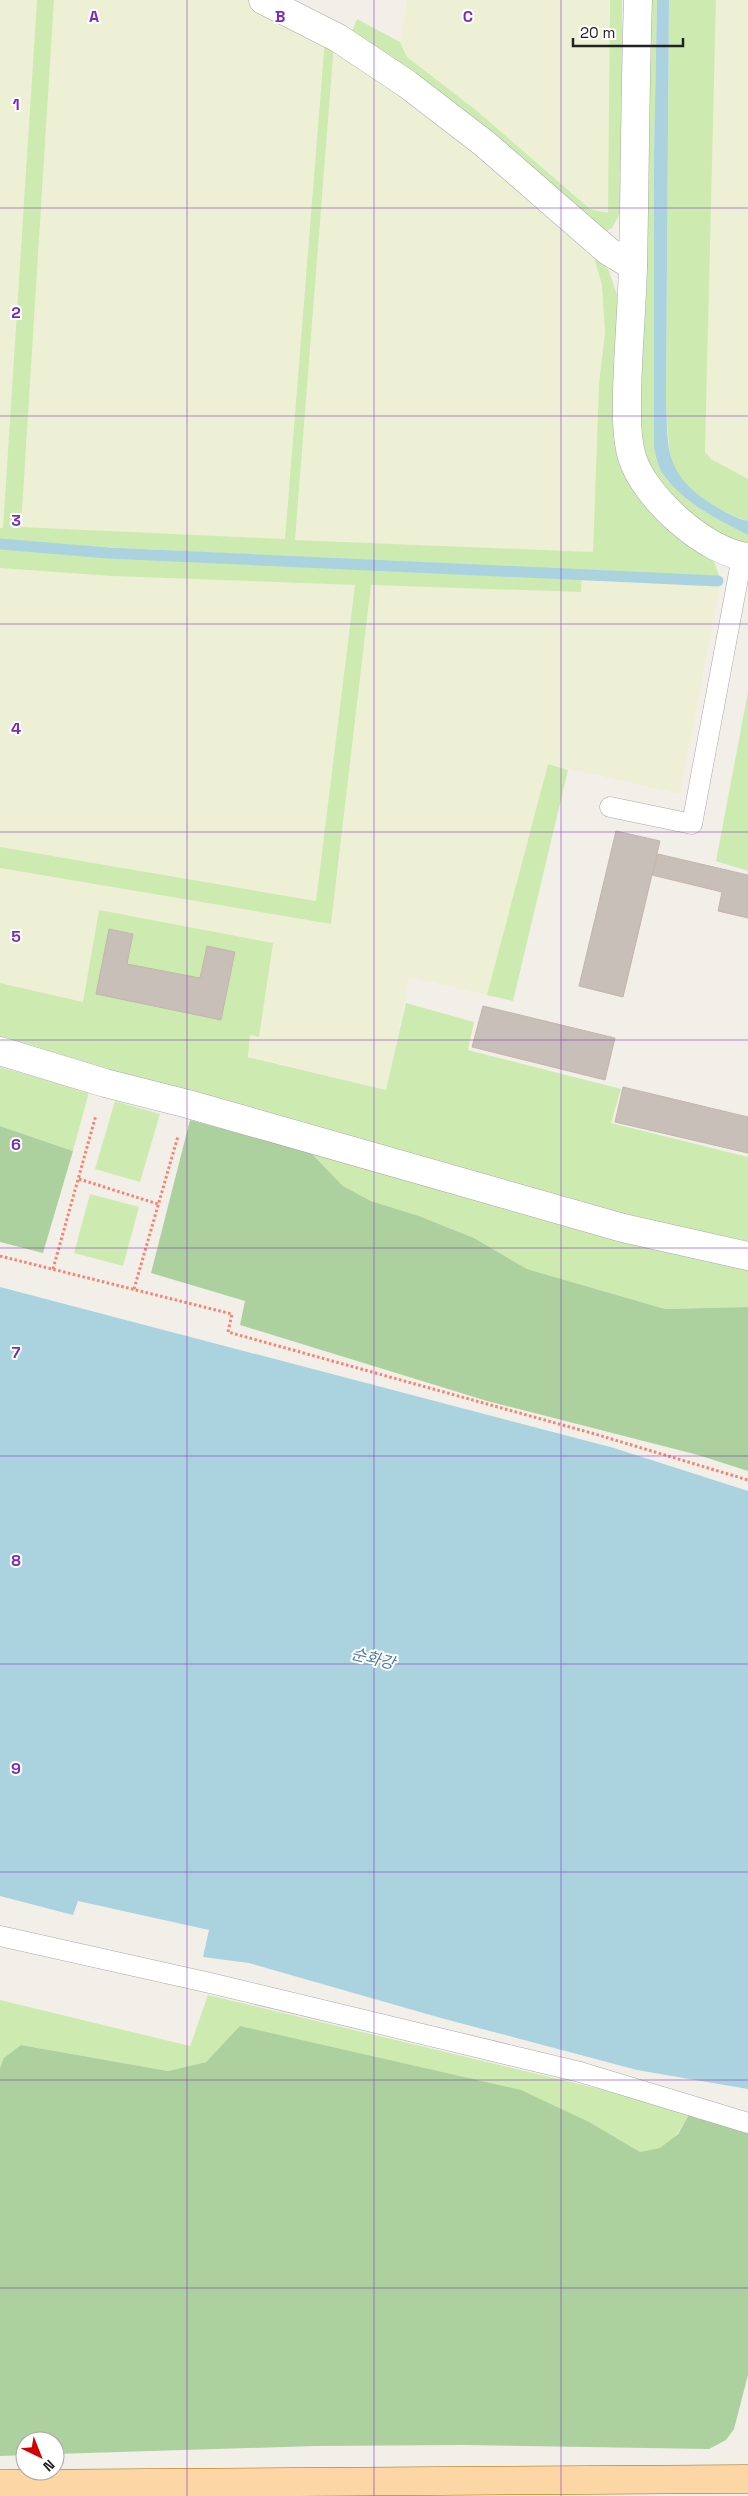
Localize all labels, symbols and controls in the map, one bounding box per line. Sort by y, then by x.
text: A [89,6,99,27]
text: B [275,6,285,27]
text: C [463,6,473,27]
scale bar [573,15,683,47]
text: 20 m [580,23,615,42]
text: 1 [12,94,20,115]
text: 2 [11,302,21,323]
text: 3 [11,510,21,531]
text: 4 [11,718,21,739]
text: 5 [11,926,21,947]
text: 6 [11,1134,21,1155]
text: 7 [12,1342,21,1363]
text: 8 [11,1550,21,1571]
water label: 순화강 [349,1643,399,1675]
text: 9 [11,1758,21,1779]
north arrow [15,2431,65,2481]
text: N [39,2456,58,2475]

